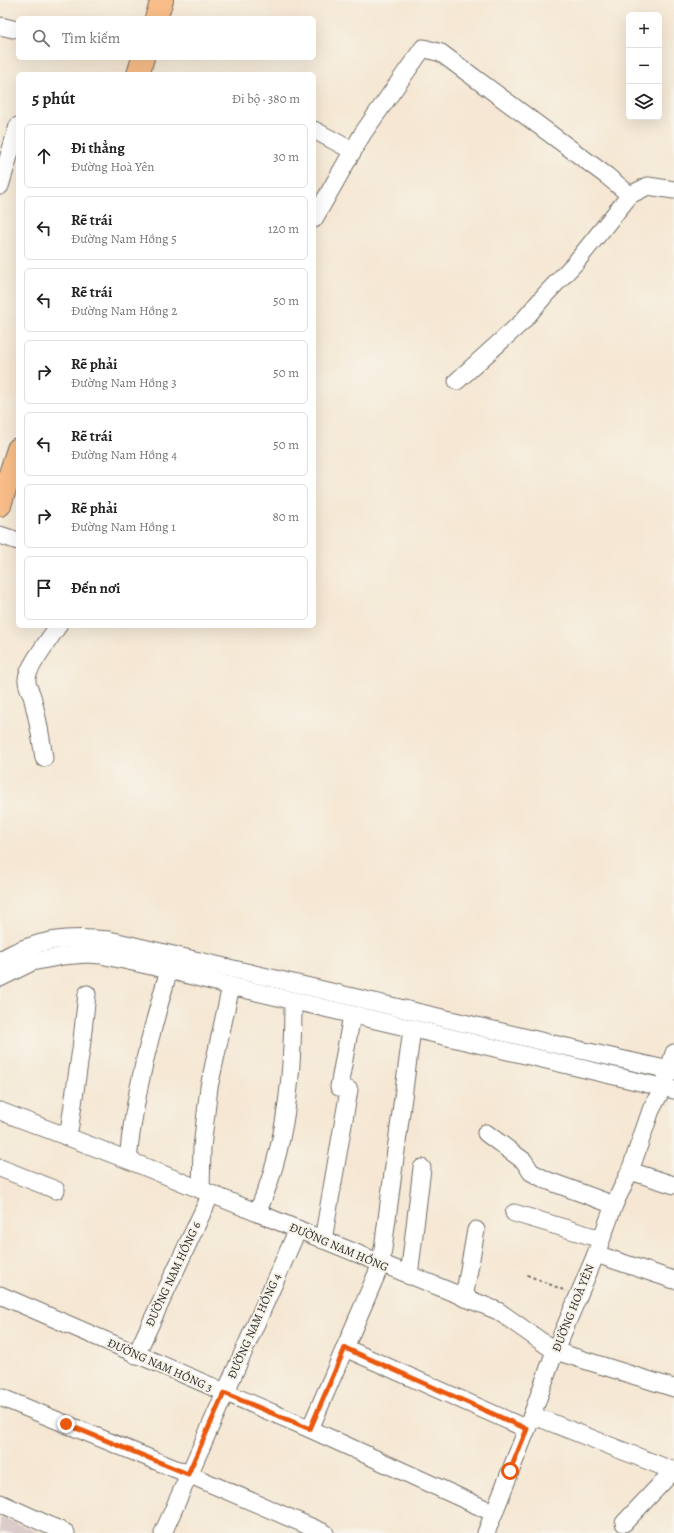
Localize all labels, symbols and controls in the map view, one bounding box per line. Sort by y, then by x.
map controls [626,12,662,120]
button: + [626,12,662,48]
search box [16,16,316,60]
icon: search [30,27,52,49]
text: Tìm kiếm [62,28,120,48]
button: − [626,48,662,84]
button: layers [626,84,662,120]
text: 5 phút [32,87,76,110]
text: Đi bộ · 380 m [232,90,300,107]
text: Đi thẳng [71,138,125,158]
icon: ahead [33,145,55,167]
text: 30 m [273,148,299,165]
text: Đường Hoà Yên [71,158,154,175]
text: Rẽ trái [71,210,112,230]
icon: left [33,217,55,239]
text: 120 m [268,220,299,237]
text: Đường Nam Hồng 5 [71,230,177,247]
text: Rẽ trái [71,282,112,302]
icon: left [33,289,55,311]
text: 50 m [273,292,299,309]
text: Đường Nam Hồng 2 [71,302,177,319]
text: Rẽ phải [71,354,117,374]
icon: right [33,361,55,383]
text: 50 m [273,364,299,381]
text: Đường Nam Hồng 3 [71,374,177,391]
text: Rẽ trái [71,426,112,446]
icon: left [33,433,55,455]
text: 50 m [273,436,299,453]
text: Đường Nam Hồng 4 [71,446,177,463]
text: Rẽ phải [71,498,117,518]
icon: right [33,505,55,527]
text: 80 m [272,508,299,525]
text: Đường Nam Hồng 1 [71,518,176,535]
icon: arrive [33,577,55,599]
text: Đến nơi [71,578,120,598]
street label: ĐƯỜNG NAM HỒNG 6 [142,1218,205,1329]
street label: ĐƯỜNG NAM HỒNG [287,1219,391,1275]
street label: ĐƯỜNG HOÀ YÊN [548,1262,598,1354]
street label: ĐƯỜNG NAM HỒNG 4 [223,1270,285,1381]
street label: ĐƯỜNG NAM HỒNG 3 [105,1335,215,1395]
route end [57,1415,75,1433]
route start [501,1462,519,1480]

